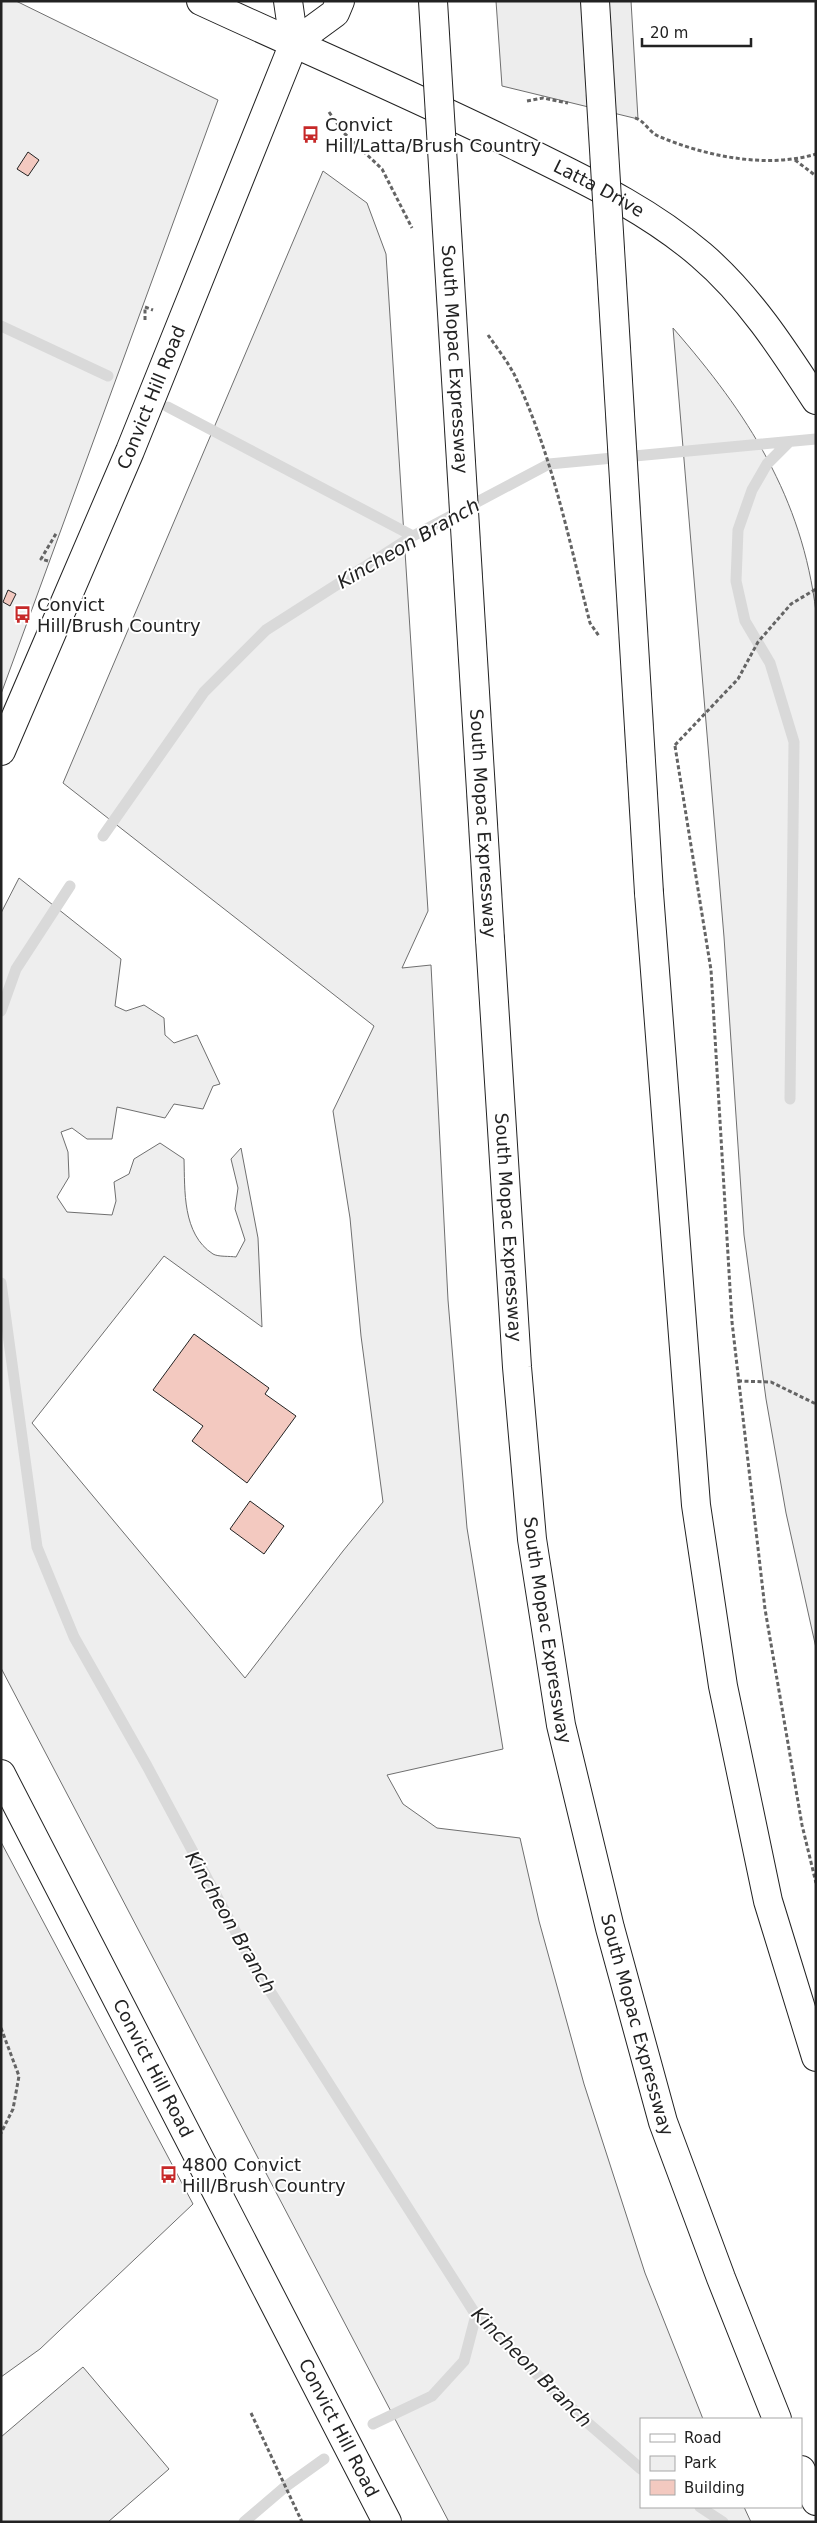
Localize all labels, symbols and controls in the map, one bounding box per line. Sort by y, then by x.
scale bar [642,15,751,47]
text: 20 m [650,24,688,42]
place label: Convict Hill/Latta/Brush Country [325,114,541,156]
bus stop icon: Convict Hill/Latta/Brush Country [301,125,321,145]
street label: Latta Drive [550,155,648,221]
street label: South Mopac Expressway [438,244,473,475]
street label: Convict Hill Road [112,323,189,472]
water label: Kincheon Branch [333,493,483,593]
place label: Convict Hill/Brush Country [37,594,201,636]
bus stop icon: Convict Hill/Brush Country [13,605,33,625]
street label: South Mopac Expressway [466,708,501,939]
street label: South Mopac Expressway [491,1112,526,1343]
street label: South Mopac Expressway [520,1516,576,1746]
water label: Kincheon Branch [181,1847,281,1997]
street label: South Mopac Expressway [597,1911,678,2139]
street label: Convict Hill Road [109,1995,198,2141]
place label: 4800 Convict Hill/Brush Country [182,2154,346,2196]
bus stop icon: 4800 Convict Hill/Brush Country [158,2165,178,2185]
water label: Kincheon Branch [467,2302,597,2432]
street label: Convict Hill Road [295,2355,383,2501]
legend [640,2418,802,2508]
text: Road [684,2429,722,2447]
text: Park [684,2454,717,2472]
text: Building [684,2479,745,2497]

